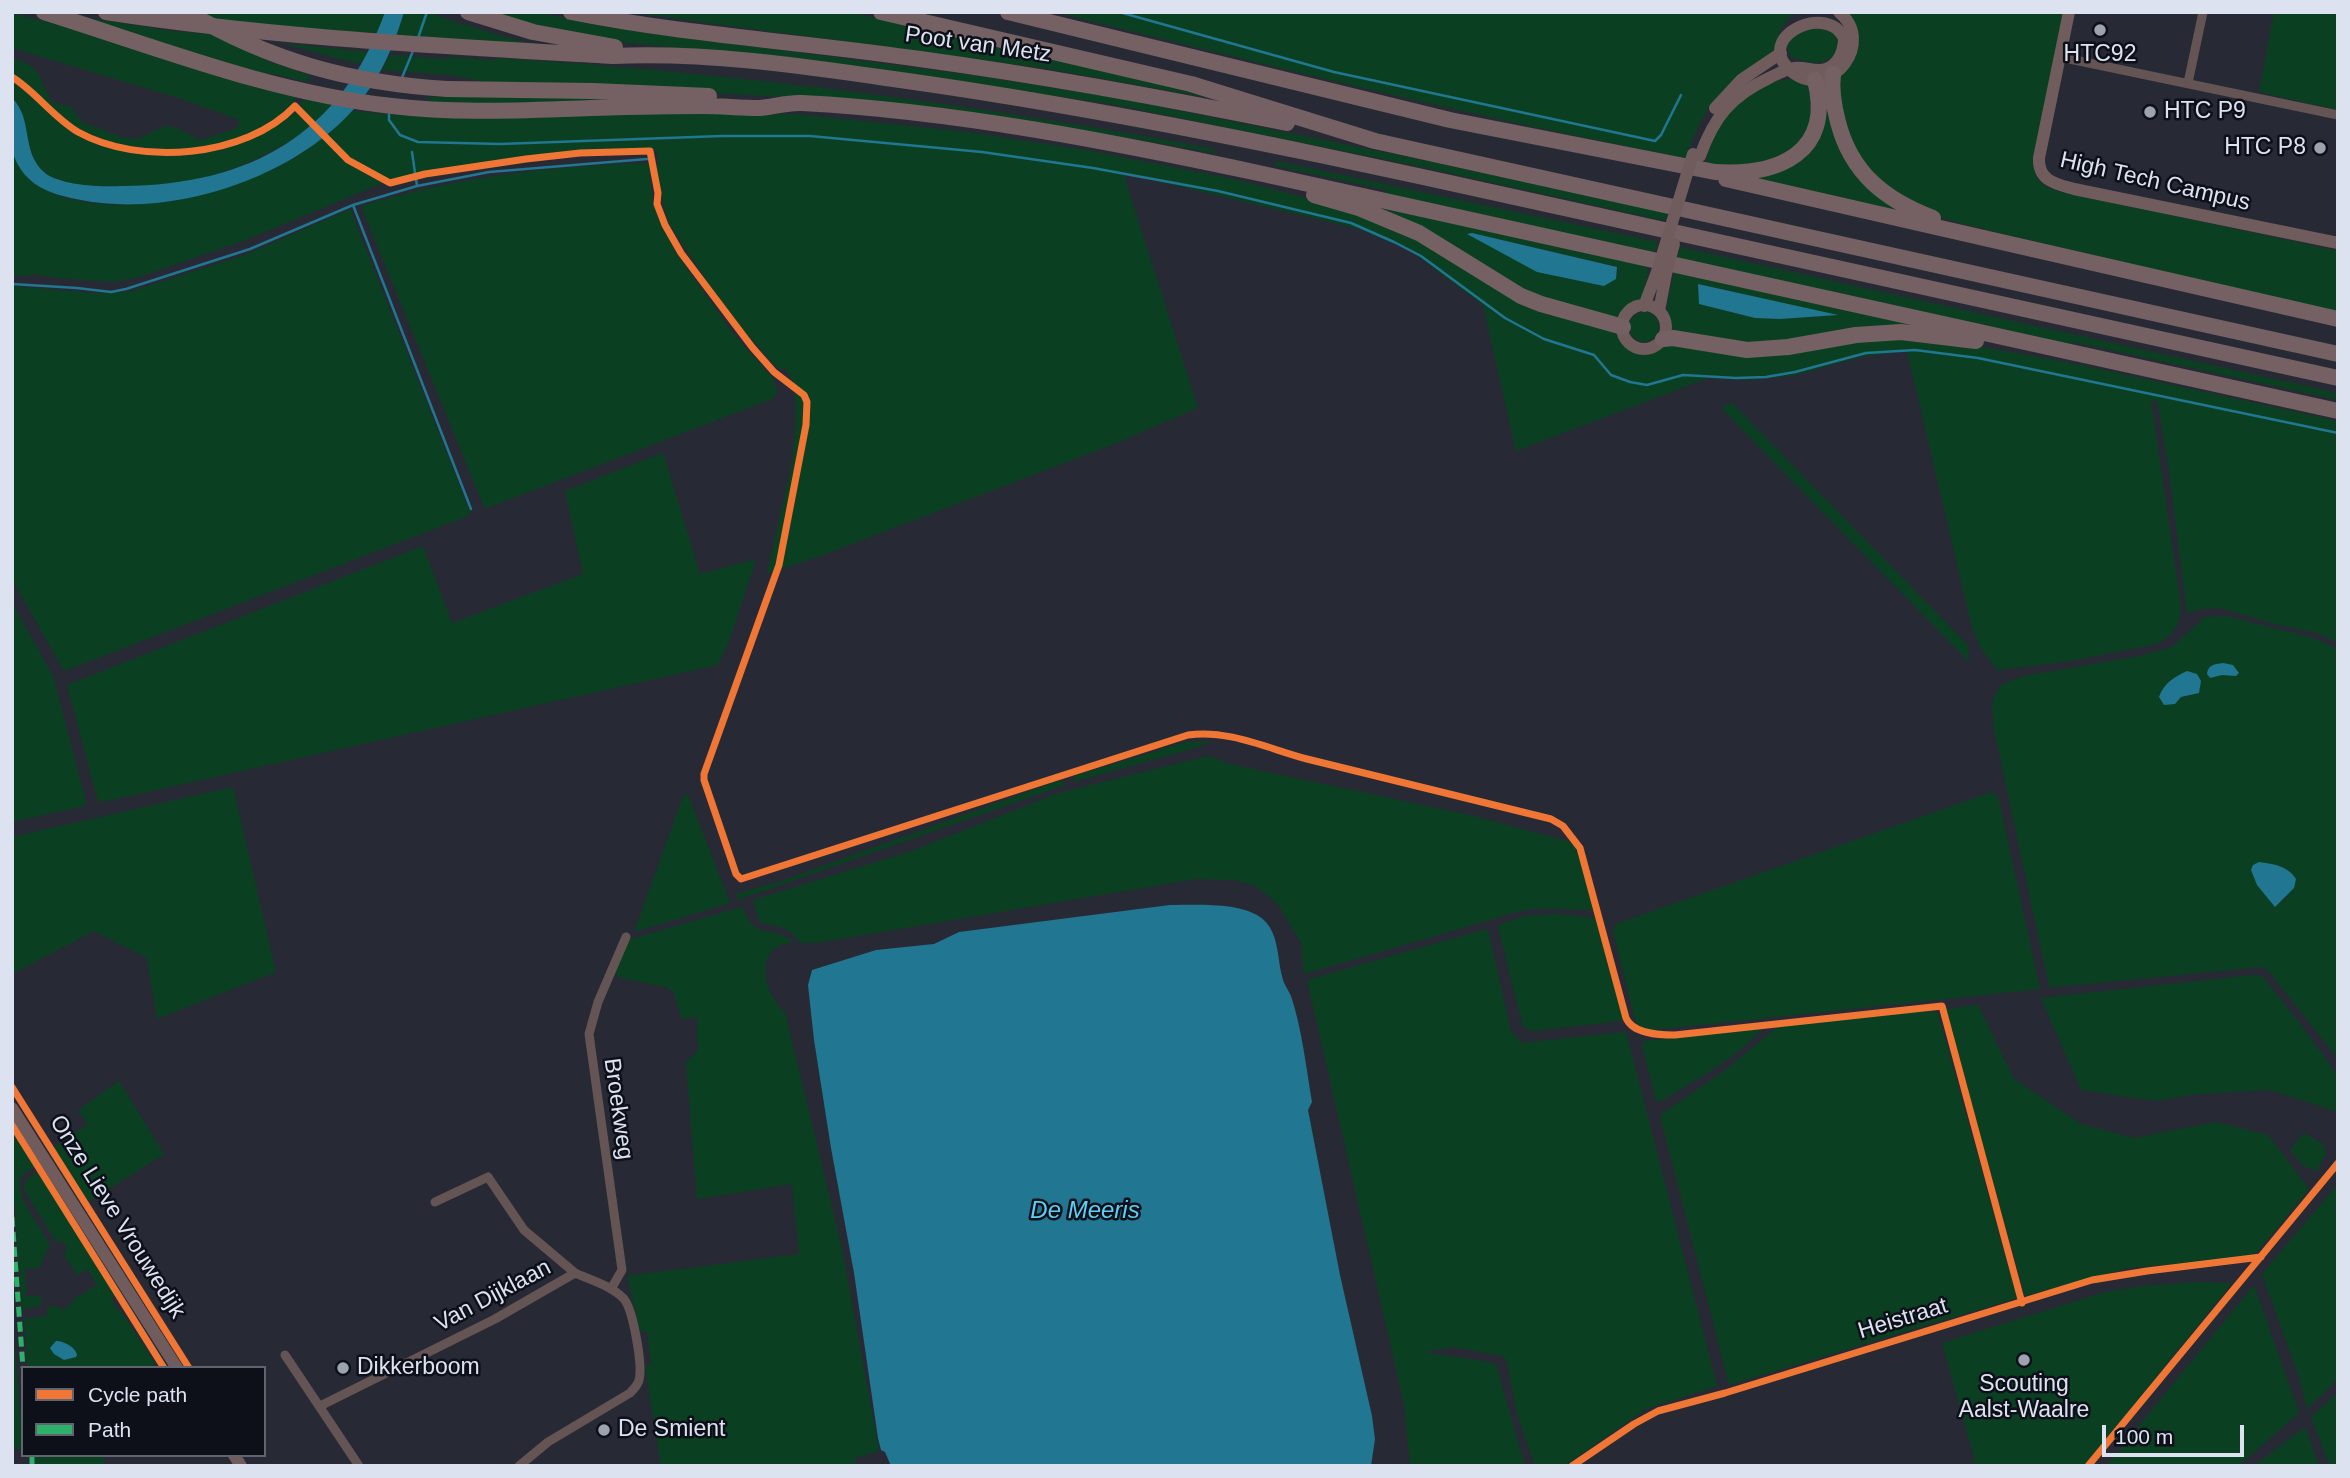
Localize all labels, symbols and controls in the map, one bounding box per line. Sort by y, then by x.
street label: Poot van Metz [903,21,1053,69]
marker: HTC92 [2092,22,2108,38]
place label: HTC92 [2064,41,2136,69]
place label: HTC P9 [2164,98,2246,126]
marker: HTC P9 [2142,104,2158,120]
place label: HTC P8 [2224,134,2306,162]
marker: HTC P8 [2312,140,2328,156]
street label: High Tech Campus [2057,147,2253,217]
street label: Broekweg [597,1056,639,1162]
street label: Onze Lieve Vrouwedijk [43,1110,191,1324]
water label: De Meeris [1030,1197,1140,1225]
street label: Van Dijklaan [430,1254,556,1338]
street label: Heistraat [1855,1292,1951,1346]
marker: Scouting Aalst-Waalre [2016,1352,2032,1368]
place label: Dikkerboom [357,1354,480,1382]
marker: Dikkerboom [335,1360,351,1376]
legend [21,1366,266,1457]
place label: Scouting Aalst-Waalre [1959,1371,2089,1425]
text: Cycle path [88,1383,187,1406]
scale bar [2105,1412,2247,1456]
place label: De Smient [618,1416,725,1444]
text: Path [88,1418,131,1441]
marker: De Smient [596,1422,612,1438]
text: 100 m [2115,1425,2173,1448]

